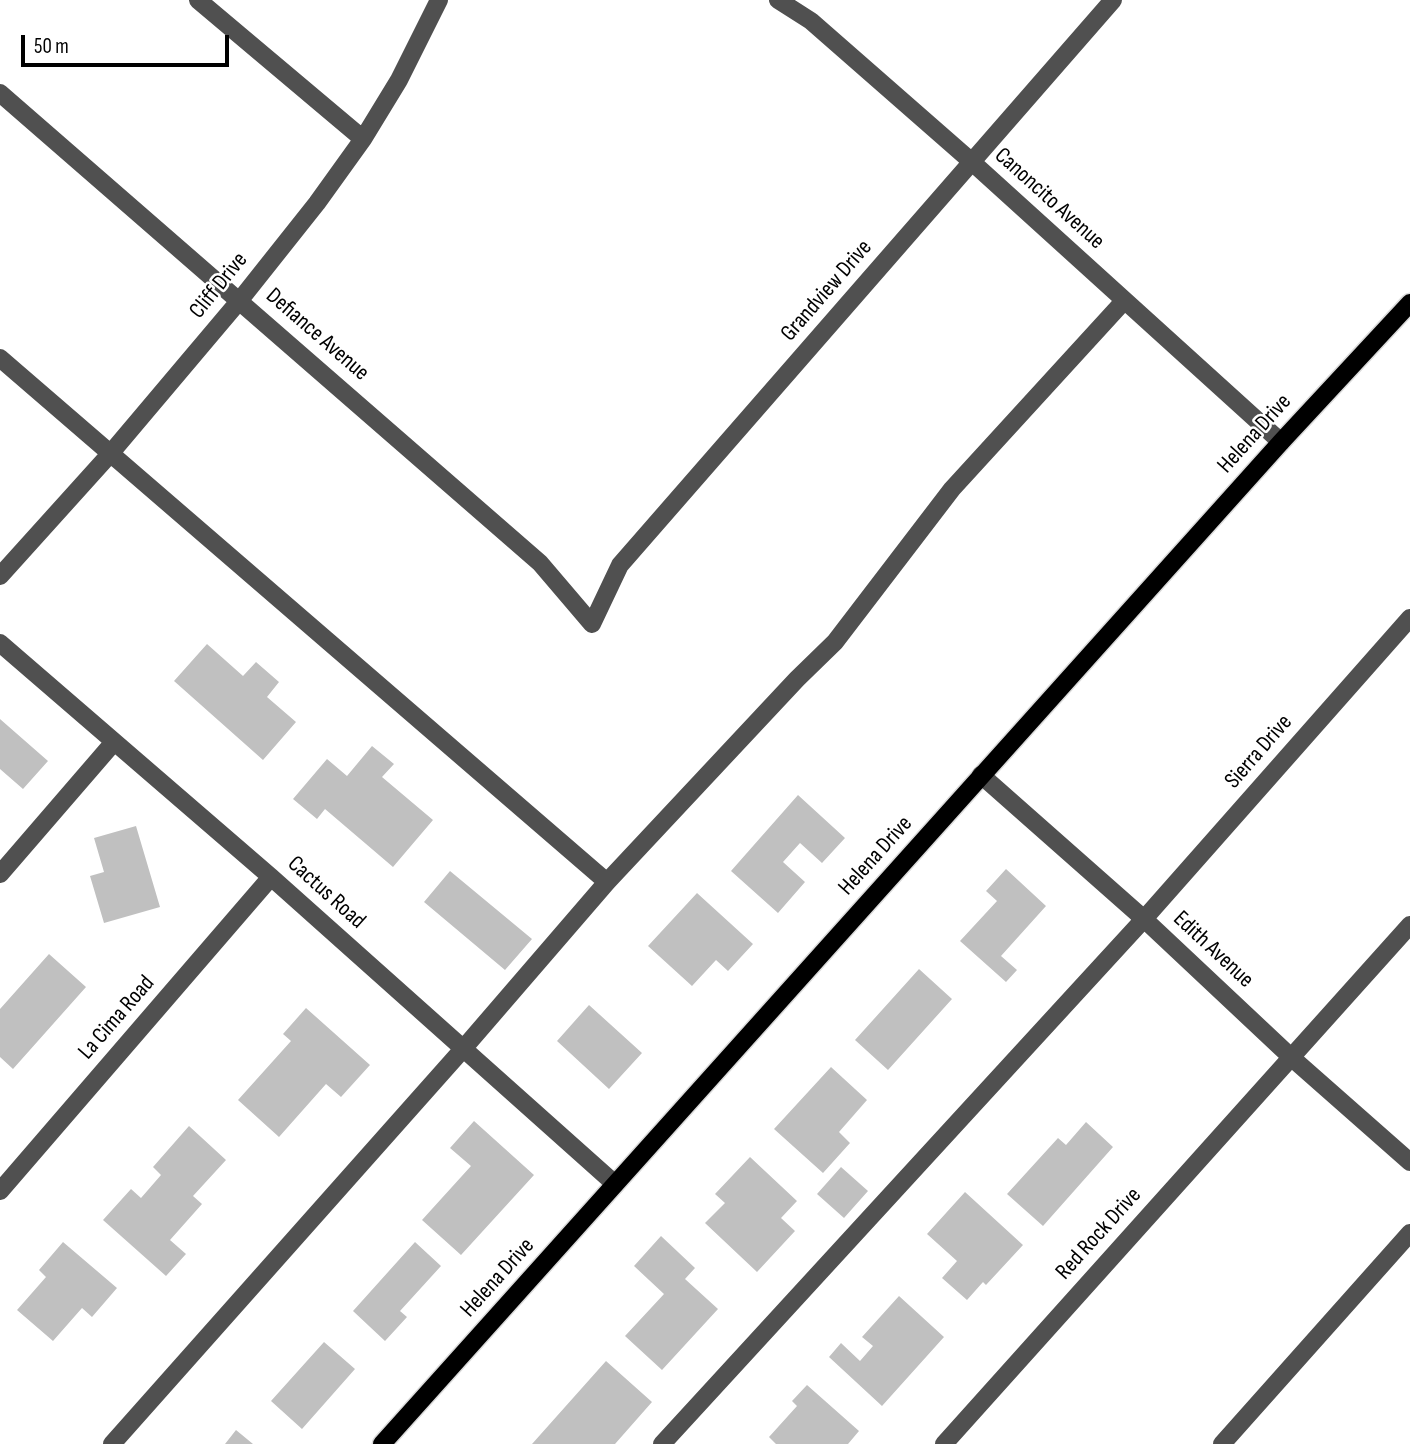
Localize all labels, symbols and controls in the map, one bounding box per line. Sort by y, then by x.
scale bar [24,21,233,65]
text: 50 m [34,34,69,59]
street label: Canoncito Avenue [988,142,1110,256]
street label: Grandview Drive [776,235,878,347]
street label: Cliff Drive [184,247,254,325]
street label: Defiance Avenue [260,283,374,387]
street label: Helena Drive [1212,389,1298,479]
street label: Sierra Drive [1219,709,1299,795]
street label: Helena Drive [833,811,919,901]
street label: Cactus Road [281,851,371,935]
street label: Edith Avenue [1167,906,1259,994]
street label: La Cima Road [73,970,161,1066]
street label: Red Rock Drive [1050,1182,1148,1286]
street label: Helena Drive [455,1233,541,1323]

